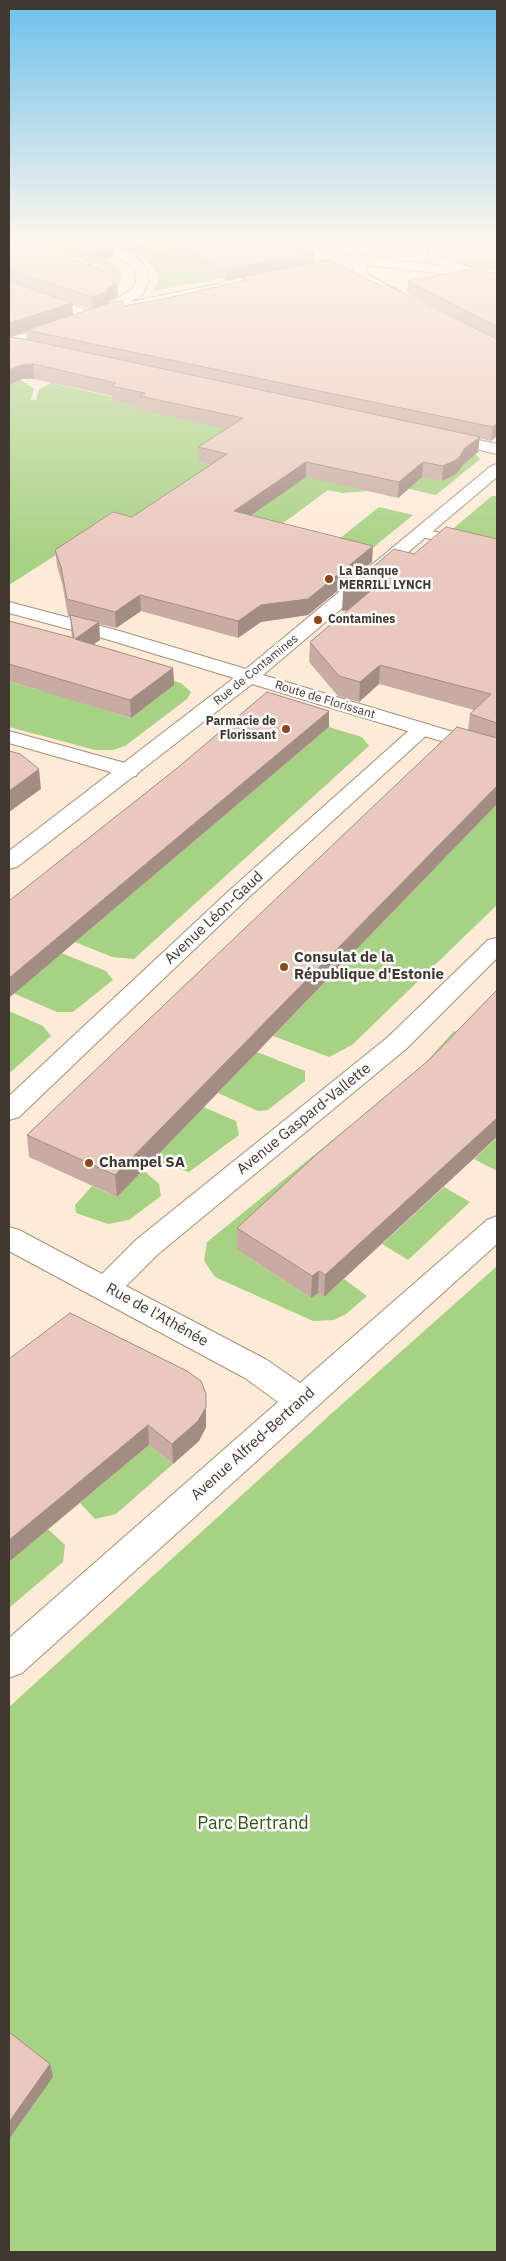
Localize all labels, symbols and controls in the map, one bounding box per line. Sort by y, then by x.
place label: La Banque MERRILL LYNCH [339,565,431,593]
marker: La Banque MERRILL LYNCH [323,573,335,585]
place label: Contamines [328,613,395,627]
marker: Contamines [312,614,324,626]
street label: Rue de Contamines [211,631,301,709]
street label: Route de Florissant [273,678,377,722]
place label: Parmacie de Florissant [206,715,276,743]
marker: Parmacie de Florissant [280,723,292,735]
street label: Avenue Léon-Gaud [161,868,267,968]
place label: Consulat de la République d'Estonie [294,949,444,984]
marker: Consulat de la République d'Estonie [278,961,290,973]
street label: Avenue Gaspard-Vallette [233,1059,375,1179]
place label: Champel SA [99,1154,185,1172]
marker: Champel SA [83,1157,95,1169]
street label: Rue de l'Athénée [103,1280,211,1350]
street label: Avenue Alfred-Bertrand [188,1384,318,1504]
park label: Parc Bertrand [197,1813,309,1835]

